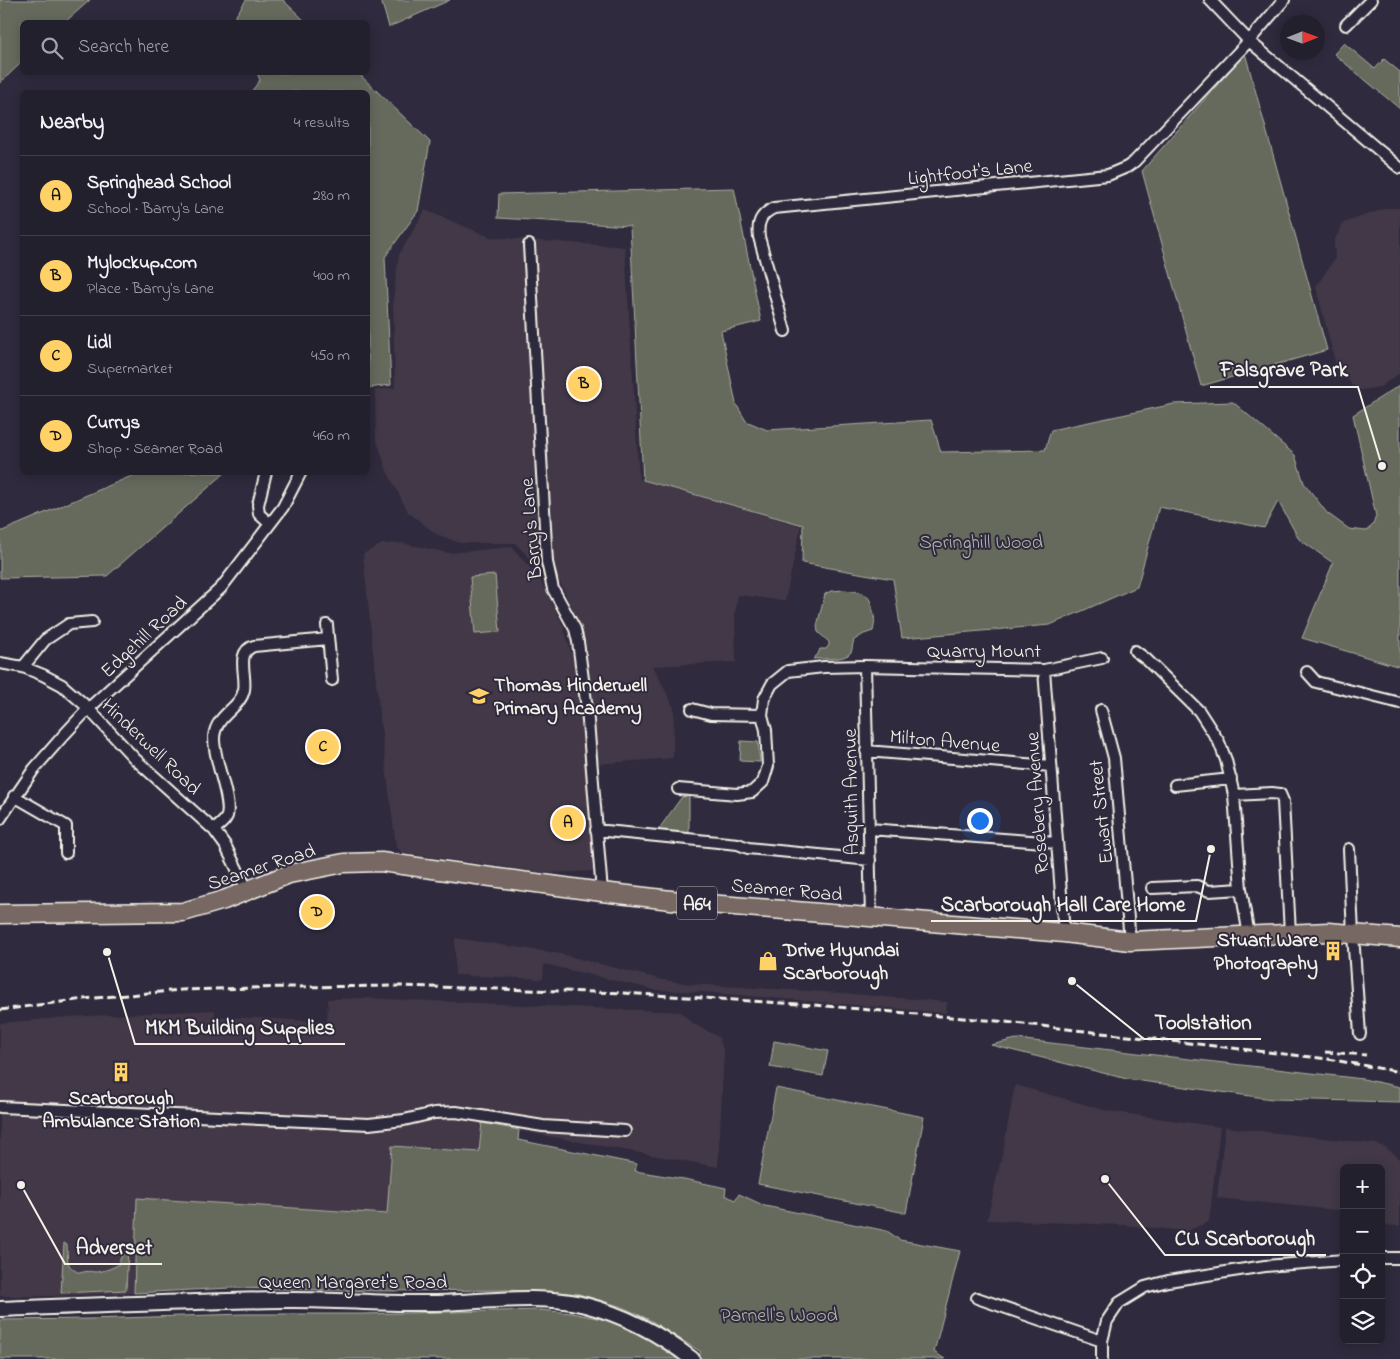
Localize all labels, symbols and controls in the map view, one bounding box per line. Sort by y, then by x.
north arrow [1280,15,1325,60]
search box [20,20,370,75]
icon: search [38,34,66,62]
text: Search here [78,34,169,61]
text: Nearby [40,108,104,138]
text: 4 results [294,111,350,135]
street label: Lightfoot's Lane [906,153,1034,195]
text: Springhead School [87,170,231,197]
text: A [51,184,61,208]
text: 280 m [313,184,350,208]
text: School · Barry's Lane [87,197,224,221]
text: Mylockup.com [87,250,197,277]
text: B [51,264,61,288]
text: 400 m [313,264,350,288]
text: Place · Barry's Lane [87,277,214,301]
text: Lidl [87,330,111,357]
text: C [52,344,60,368]
text: 450 m [311,344,350,368]
callout: Falsgrave Park [1210,351,1358,387]
text: Falsgrave Park [1219,356,1349,388]
text: Supermarket [87,357,173,381]
pin: B [568,365,600,403]
text: Currys [87,410,140,437]
text: D [50,424,62,448]
text: 460 m [313,424,350,448]
text: Shop · Seamer Road [87,437,223,461]
street label: Barry's Lane [514,477,551,582]
park label: Springhill Wood [919,529,1043,559]
street label: Edgehill Road [95,590,195,687]
street label: Quarry Mount [927,638,1041,667]
place label: Thomas Hinderwell Primary Academy [494,672,647,725]
school or university icon: Thomas Hinderwell Primary Academy [468,685,490,707]
street label: Hinderwell Road [94,693,207,803]
street label: Milton Avenue [888,723,1001,762]
pin: C [307,728,339,766]
street label: Asquith Avenue [837,728,868,856]
street label: Rosebery Avenue [1019,731,1058,875]
street label: Ewart Street [1083,758,1122,865]
pin: A [552,804,584,842]
your location [967,808,993,834]
street label: Seamer Road [204,837,319,899]
street label: Seamer Road [730,872,844,911]
callout: Scarborough Hall Care Home [931,885,1196,921]
road number: A64 [677,886,717,920]
text: Scarborough Hall Care Home [941,891,1186,923]
pin: D [301,893,333,931]
place label: Stuart Ware Photography [1214,927,1319,980]
place label: Drive Hyundai Scarborough [782,937,900,990]
building icon: Stuart Ware Photography [1322,940,1344,962]
shop icon: Drive Hyundai Scarborough [757,950,779,972]
callout: Toolstation [1144,1003,1261,1039]
callout: MKM Building Supplies [135,1008,345,1044]
text: Toolstation [1154,1009,1252,1039]
text: MKM Building Supplies [145,1014,335,1046]
building icon: Scarborough Ambulance Station [110,1061,132,1083]
place label: Scarborough Ambulance Station [42,1085,200,1137]
map controls [1340,1164,1385,1344]
button: + [1340,1164,1385,1209]
button: − [1340,1209,1385,1254]
callout: CU Scarborough [1165,1219,1326,1255]
text: CU Scarborough [1175,1225,1315,1257]
callout: Adverset [65,1228,162,1264]
text: Adverset [76,1234,153,1264]
button: locate [1340,1254,1385,1299]
street label: Queen Margaret's Road [259,1269,447,1299]
button: layers [1340,1299,1385,1344]
park label: Parnell's Wood [720,1302,838,1331]

